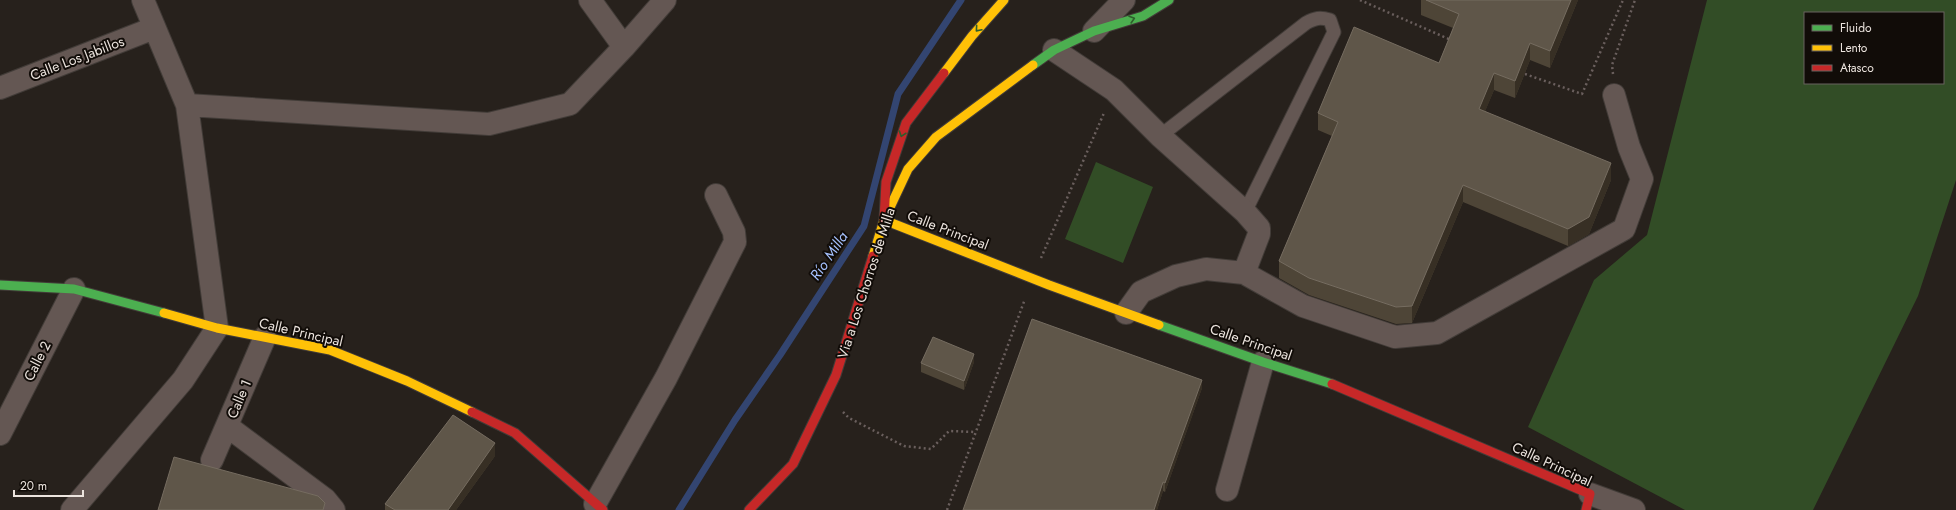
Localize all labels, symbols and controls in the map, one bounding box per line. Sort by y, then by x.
legend [1804,12,1944,84]
one-way arrow [1128,15,1135,24]
text: Fluido [1840,19,1872,37]
one-way arrow [976,25,983,32]
street label: Calle Los Jabillos [27,31,127,85]
text: Lento [1840,39,1868,57]
text: Atasco [1840,59,1874,77]
one-way arrow [898,130,907,137]
street label: Via a Los Chorros de Milla [832,205,900,361]
street label: Calle Principal [904,205,992,255]
water label: Río Milla [805,226,854,285]
street label: Calle Principal [257,313,345,351]
street label: Calle Principal [1207,319,1295,365]
street label: Calle 2 [19,338,55,384]
street label: Calle 1 [222,376,256,422]
street label: Calle Principal [1509,437,1595,491]
scale bar [14,472,83,498]
text: 20 m [20,477,47,495]

